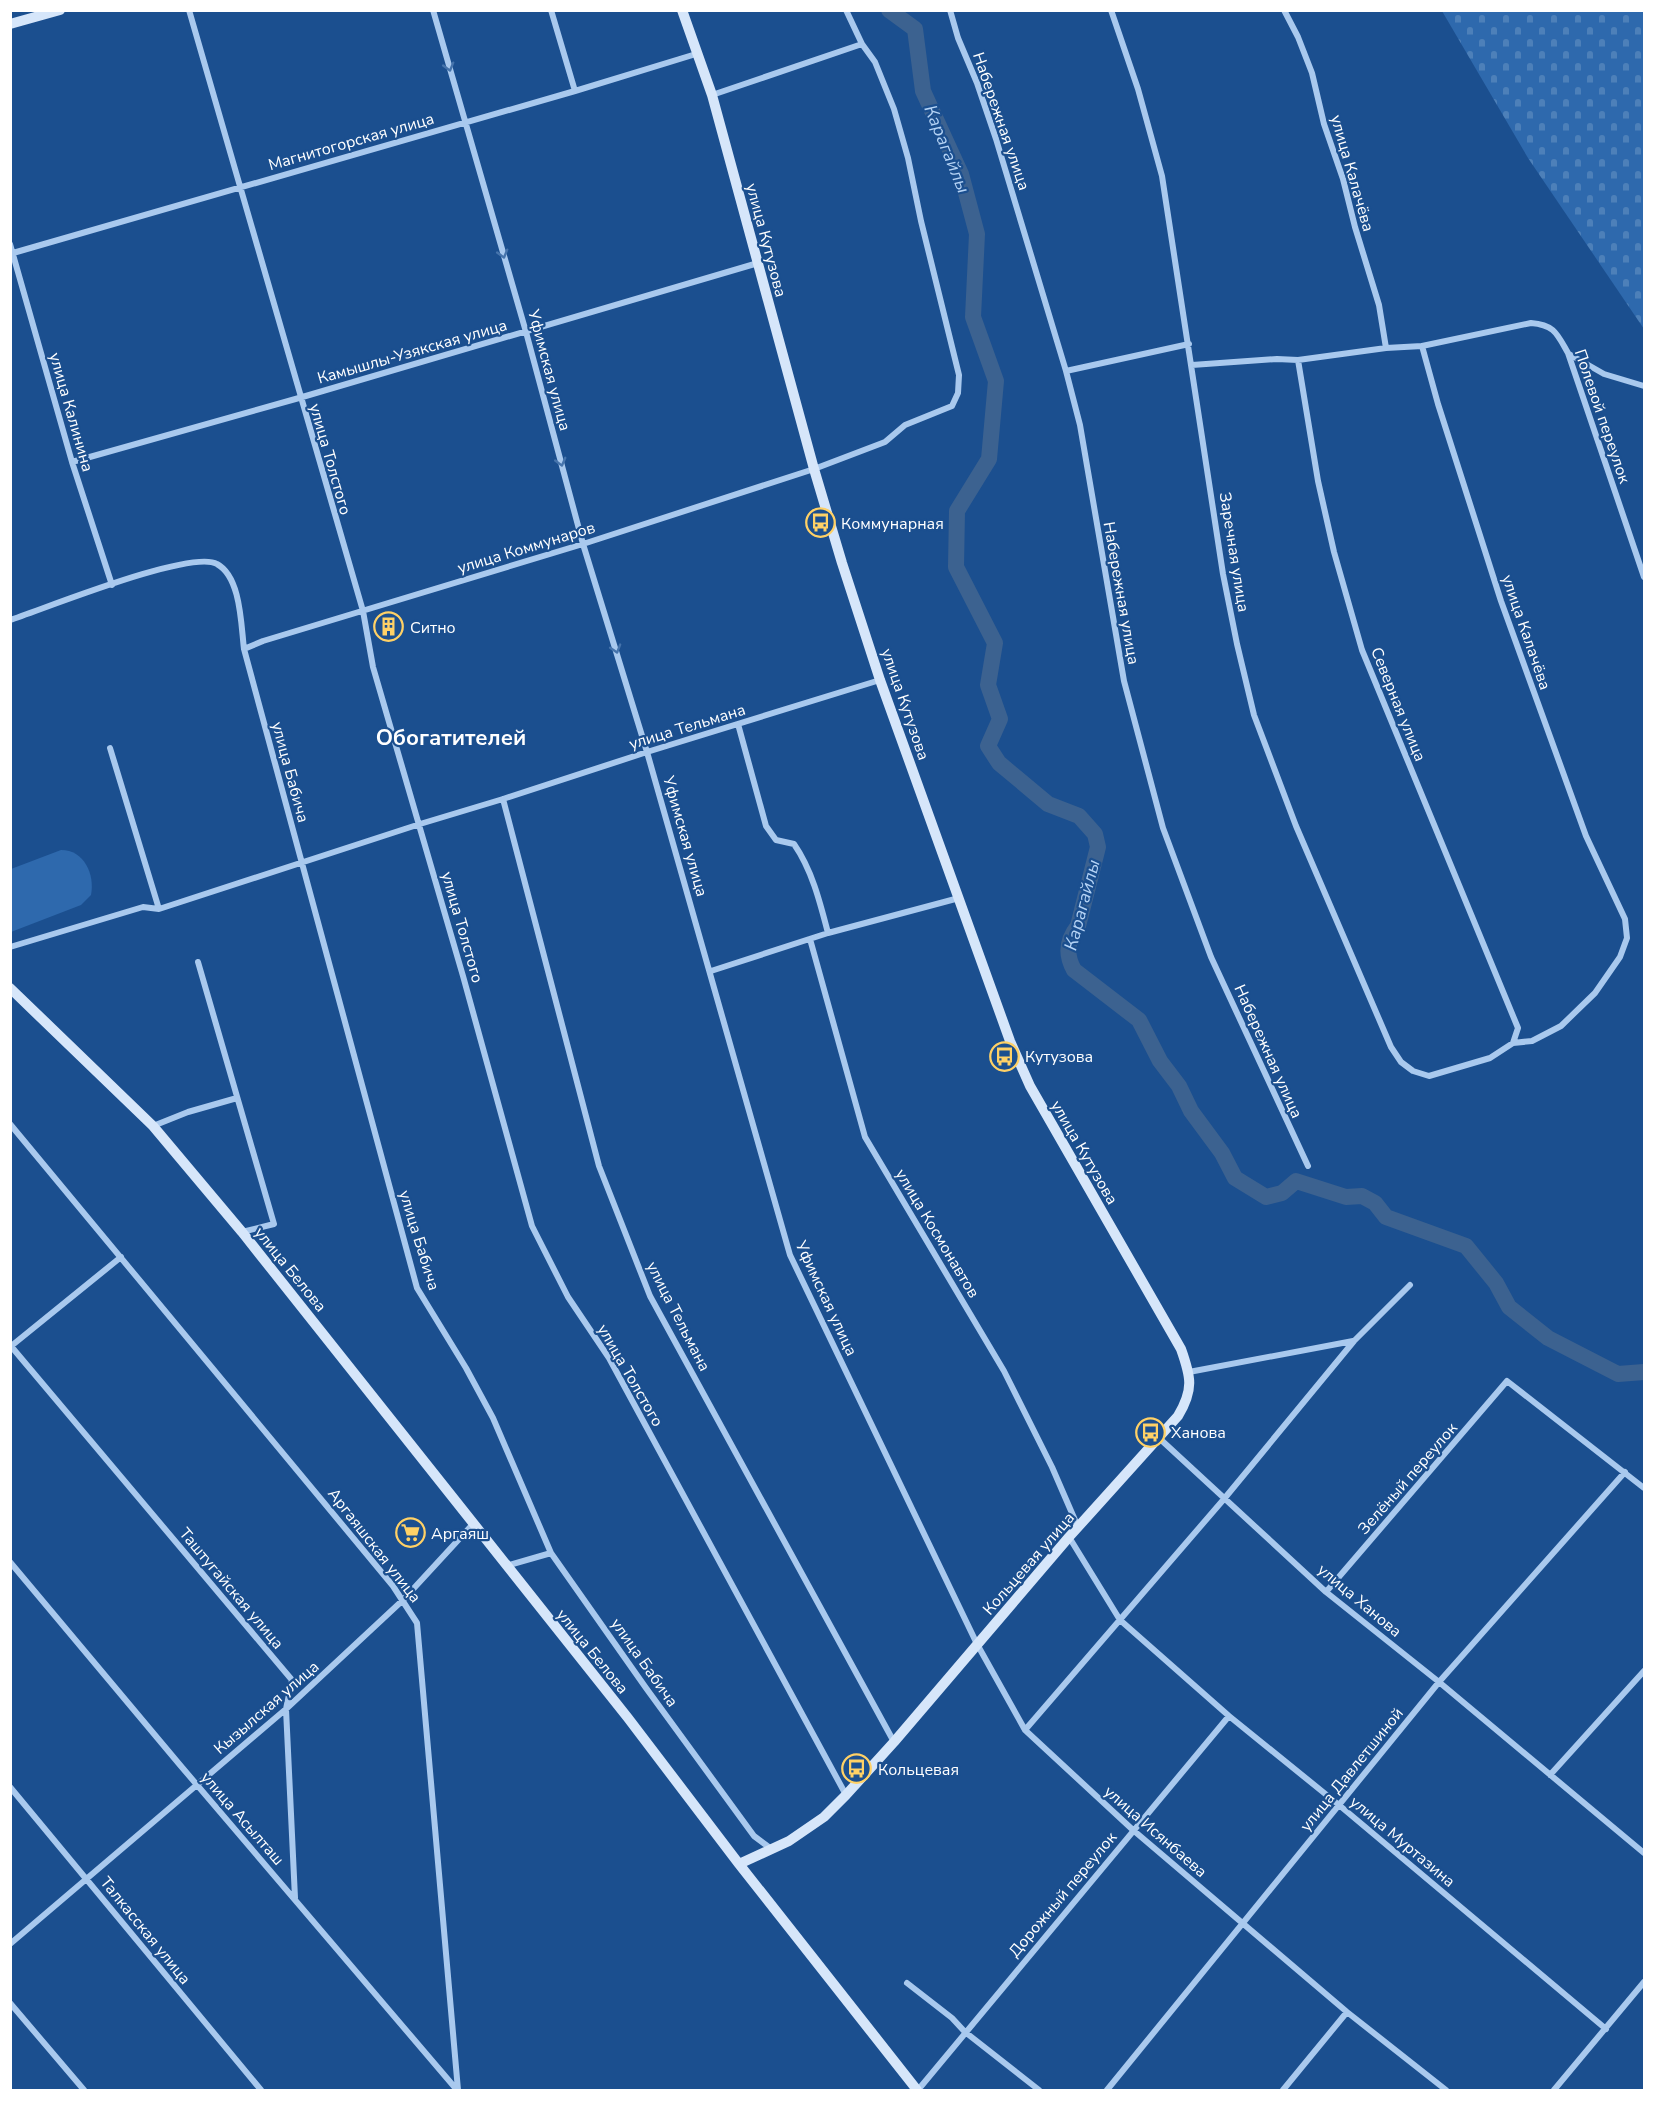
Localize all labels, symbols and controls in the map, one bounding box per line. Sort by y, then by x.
street label: Набережная улица [967,49,1035,193]
one-way arrow [442,62,455,72]
water label: Карагайлы [918,101,976,197]
street label: Магнитогорская улица [266,108,437,176]
street label: улица Калачёва [1325,112,1379,234]
street label: улица Кутузова [740,181,792,300]
one-way arrow [496,248,508,259]
street label: Уфимская улица [522,306,576,433]
street label: Камышлы-Узякская улица [315,314,510,390]
street label: Полевой переулок [1569,346,1636,487]
street label: улица Калинина [44,350,99,474]
street label: улица Толстого [304,401,356,518]
one-way arrow [554,456,566,467]
street label: Заречная улица [1214,491,1254,614]
bus stop icon: Коммунарная [804,507,836,539]
place label: Коммунарная [841,513,944,535]
street label: улица Коммунаров [455,517,598,579]
street label: Набережная улица [1098,520,1144,666]
street label: улица Калачёва [1496,572,1556,693]
building icon: Ситно [373,611,405,643]
place label: Ситно [410,617,456,639]
one-way arrow [609,643,621,654]
street label: Северная улица [1365,644,1431,765]
street label: улица Кутузова [876,645,934,763]
street label: улица Тельмана [626,699,748,755]
street label: улица Бабича [266,719,314,825]
district label: Обогатителей [376,723,526,753]
street label: Уфимская улица [657,772,713,899]
water label: Карагайлы [1058,857,1106,953]
street label: улица Толстого [436,869,488,986]
street label: Набережная улица [1229,981,1308,1122]
bus stop icon: Кутузова [988,1040,1020,1072]
place label: Кутузова [1025,1046,1093,1068]
street label: улица Кутузова [1045,1096,1123,1209]
street label: улица Космонавтов [890,1165,985,1302]
street label: улица Бабича [393,1187,445,1293]
street label: улица Белова [249,1222,331,1317]
street label: Уфимская улица [789,1236,862,1360]
street label: улица Тельмана [641,1258,715,1375]
street label: улица Толстого [592,1320,668,1431]
bus stop icon: Ханова [1134,1416,1166,1448]
street label: Зелёный переулок [1353,1417,1463,1539]
place label: Ханова [1171,1422,1226,1444]
street label: Аргаяшская улица [322,1484,426,1608]
street label: Кольцевая улица [978,1507,1080,1620]
supermarket icon: Аргаяш [394,1517,426,1549]
street label: Таштугайская улица [174,1523,289,1654]
place label: Аргаяш [431,1523,489,1545]
street label: улица Ханова [1313,1559,1406,1642]
street label: улица Белова [551,1604,633,1699]
street label: улица Бабича [605,1614,683,1711]
street label: Кызылская улица [209,1656,324,1760]
street label: улица Давлетшиной [1295,1703,1409,1836]
bus stop icon: Кольцевая [841,1753,873,1785]
place label: Кольцевая [878,1759,959,1781]
street label: улица Асылташ [195,1767,289,1870]
street label: улица Исянбаева [1099,1781,1212,1883]
street label: улица Муртазина [1345,1791,1460,1892]
street label: Дорожный переулок [1004,1827,1122,1962]
street label: Талкасская улица [95,1872,196,1989]

